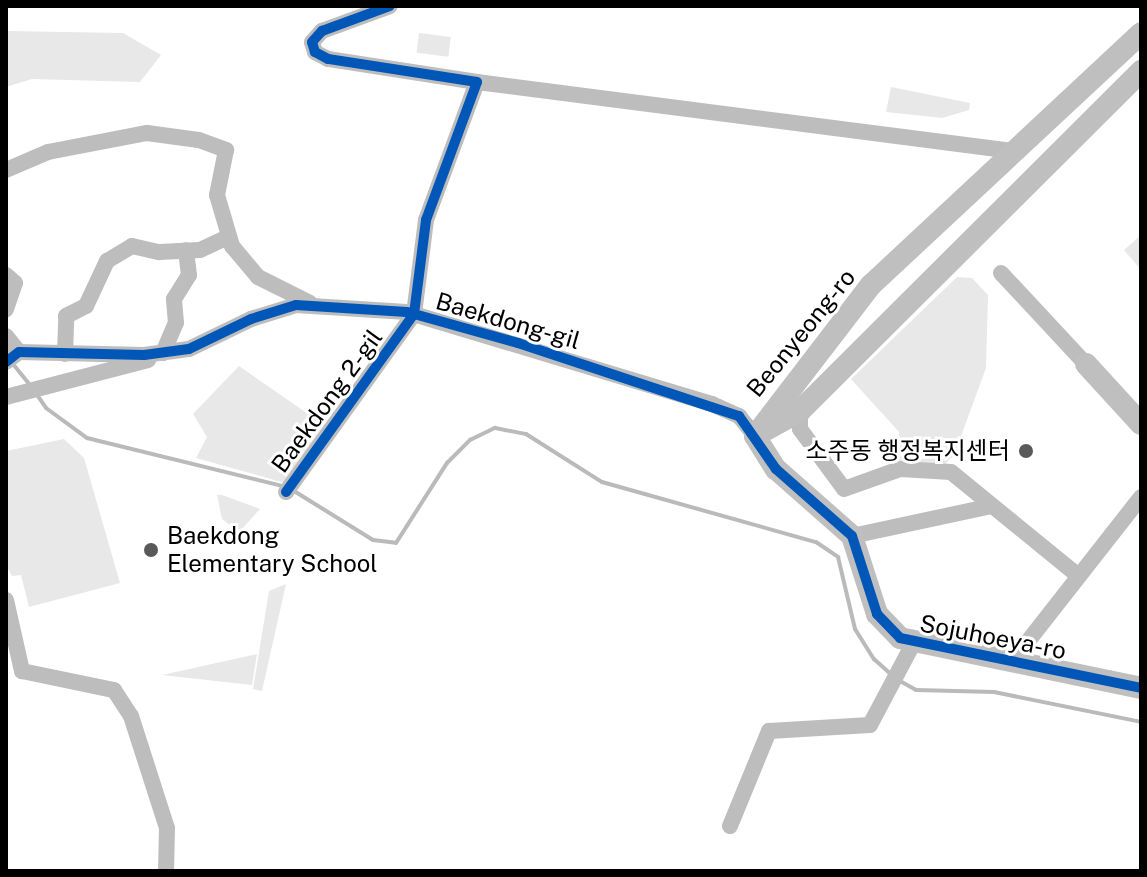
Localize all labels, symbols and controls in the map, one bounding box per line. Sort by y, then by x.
street label: Beonyeong-ro [741,263,861,403]
street label: Baekdong-gil [432,287,584,355]
street label: Baekdong 2-gil [265,324,389,478]
place label: 소주동 행정복지센터 [805,437,1010,465]
marker: 소주동 행정복지센터 [1017,442,1035,460]
place label: Baekdong Elementary School [167,522,378,578]
marker: Baekdong Elementary School [142,541,160,559]
street label: Sojuhoeya-ro [917,609,1069,665]

